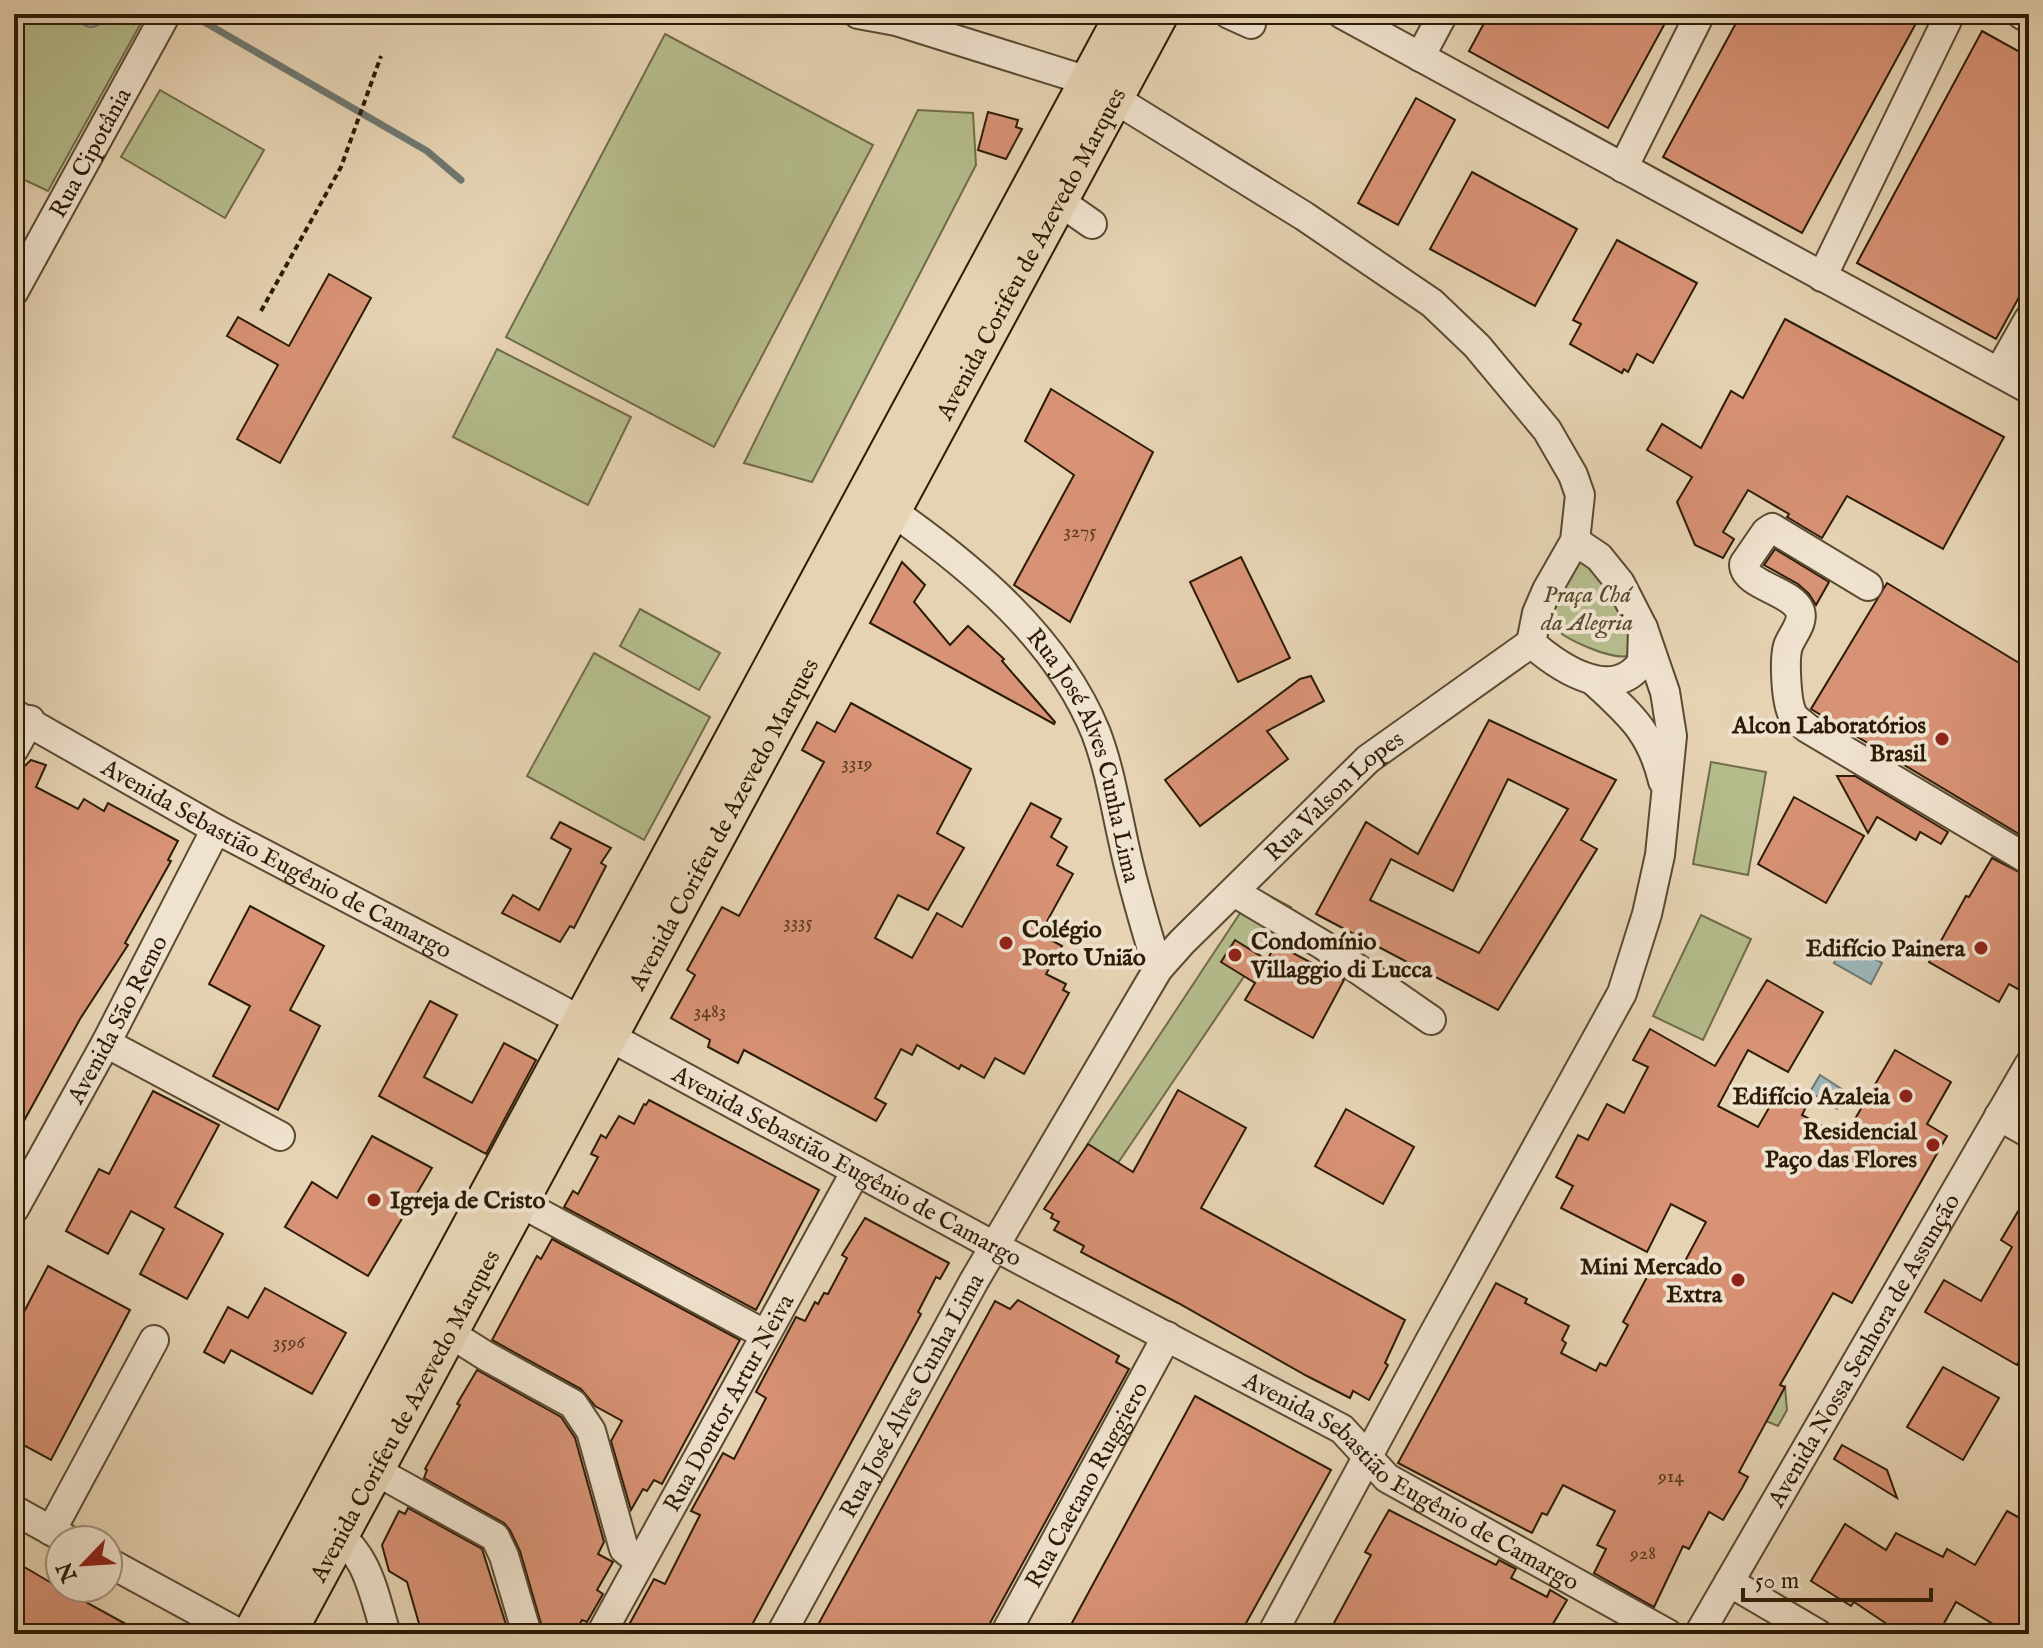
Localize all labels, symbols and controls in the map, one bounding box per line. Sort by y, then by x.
street label: Rua Cipotânia [43,82,140,224]
street label: Avenida Corifeu de Azevedo Marques [930,83,1134,427]
house number: 3275 [1063,519,1097,544]
park label: Praça Chá da Alegria [1540,580,1633,639]
street label: Rua José Alves Cunha Lima [1019,622,1146,887]
street label: Avenida Corifeu de Azevedo Marques [622,653,827,997]
place label: Alcon Laboratórios Brasil [1731,711,1927,770]
street label: Rua Valson Lopes [1259,724,1411,869]
marker: Alcon Laboratórios Brasil [1933,730,1951,748]
house number: 3319 [841,751,873,776]
street label: Avenida Sebastião Eugênio de Camargo [94,752,457,967]
house number: 3335 [783,910,813,935]
place label: Colégio Porto União [1022,915,1146,974]
place label: Condomínio Villaggio di Lucca [1250,927,1433,986]
street label: Avenida São Remo [61,930,176,1111]
marker: Colégio Porto União [997,934,1015,952]
place label: Edifício Painera [1806,934,1966,965]
marker: Edifício Painera [1972,939,1990,957]
marker: Condomínio Villaggio di Lucca [1226,946,1244,964]
house number: 3483 [694,999,726,1024]
street label: Avenida Sebastião Eugênio de Camargo [665,1059,1027,1275]
place label: Edifício Azaleia [1732,1082,1891,1113]
marker: Edifício Azaleia [1897,1087,1915,1105]
place label: Residencial Paço das Flores [1765,1117,1918,1176]
marker: Residencial Paço das Flores [1924,1136,1942,1154]
place label: Igreja de Cristo [390,1186,545,1217]
street label: Avenida Nossa Senhora de Assunção [1761,1189,1968,1514]
marker: Igreja de Cristo [365,1191,383,1209]
street label: Avenida Corifeu de Azevedo Marques [303,1245,508,1589]
place label: Mini Mercado Extra [1580,1252,1723,1311]
street label: Rua José Alves Cunha Lima [833,1268,992,1524]
marker: Mini Mercado Extra [1729,1271,1747,1289]
street label: Rua Doutor Artur Neiva [657,1289,802,1518]
house number: 3596 [273,1330,306,1355]
street label: Avenida Sebastião Eugênio de Camargo [1237,1365,1584,1599]
street label: Rua Caetano Ruggiero [1019,1377,1156,1594]
house number: 914 [1657,1464,1684,1489]
north arrow [44,1524,124,1604]
house number: 928 [1629,1541,1656,1566]
scale bar [1743,1552,1931,1602]
text: N [51,1557,85,1587]
text: 50 m [1755,1566,1799,1597]

